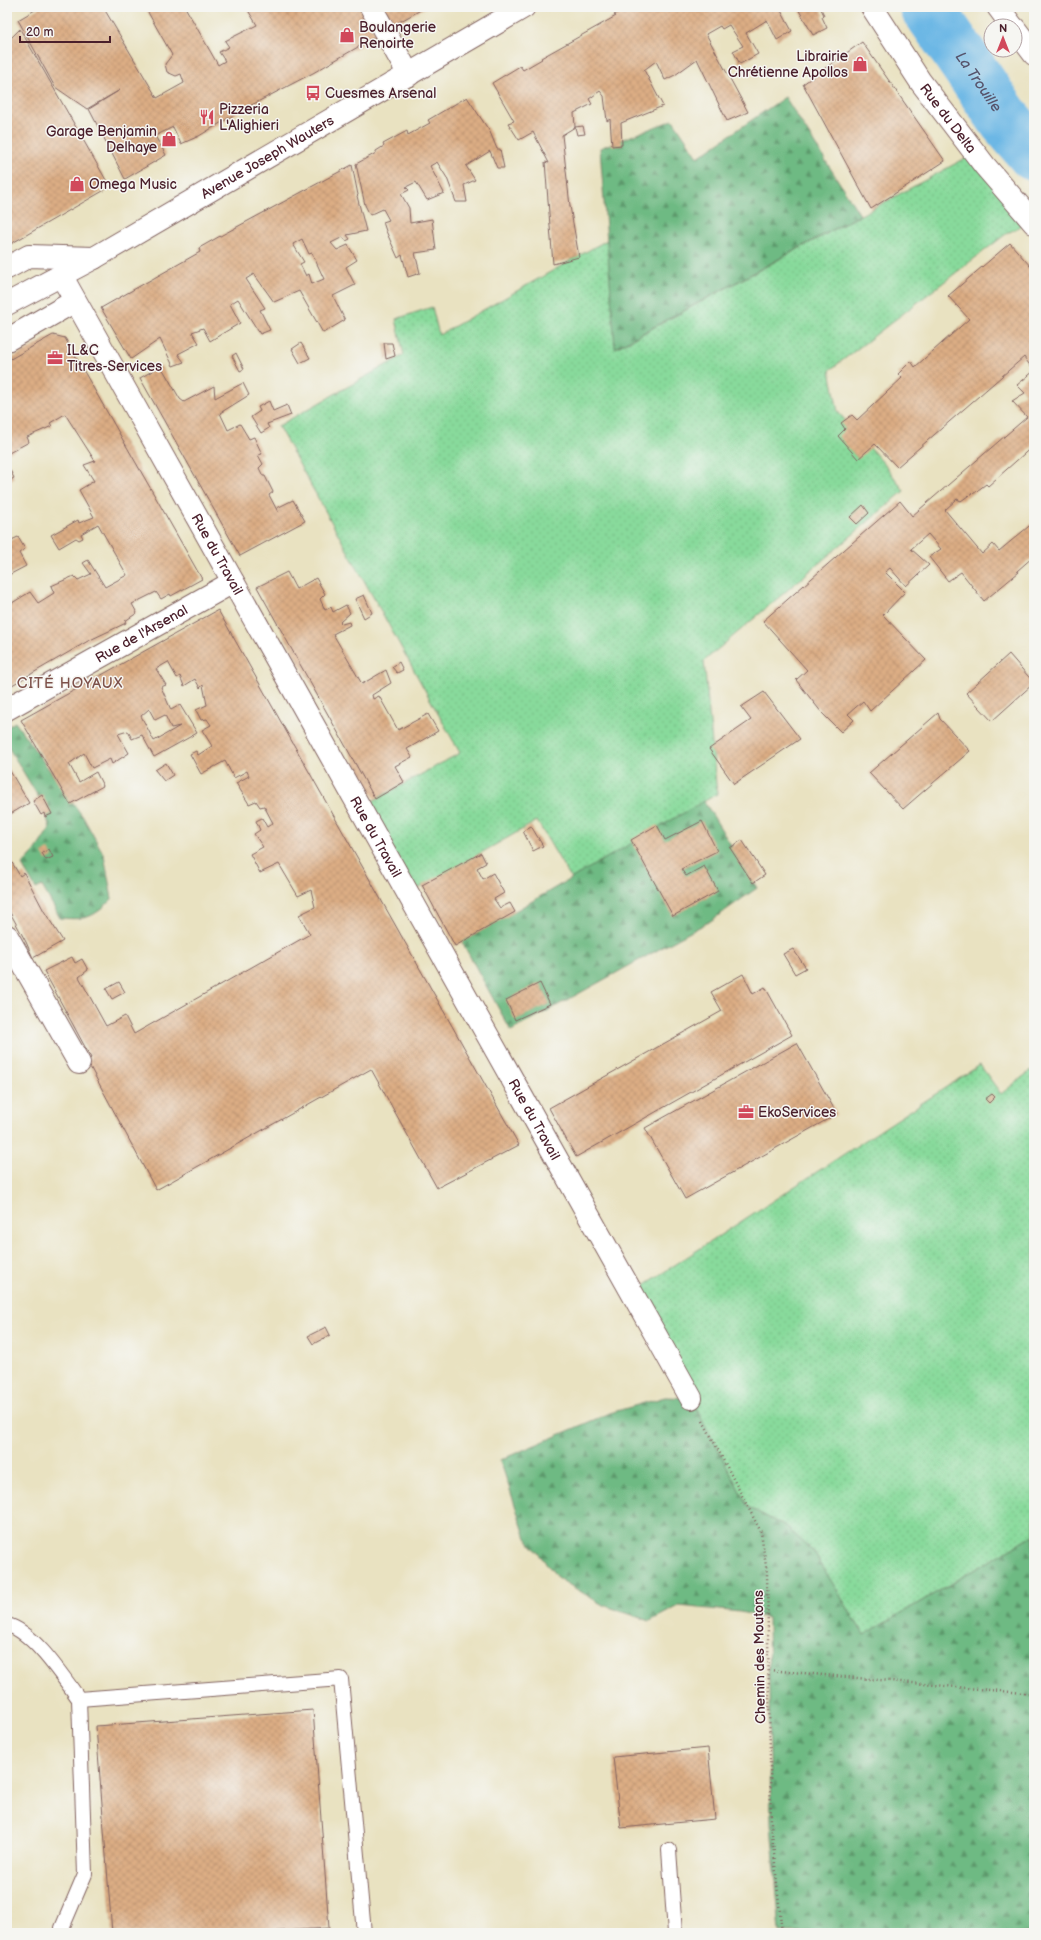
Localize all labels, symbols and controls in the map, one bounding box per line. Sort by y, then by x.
scale bar [20,18,110,44]
north arrow [983,18,1023,58]
place label: Boulangerie Renoirte [359,19,436,52]
text: N [999,22,1007,35]
text: 20 m [26,25,53,40]
shop icon: Boulangerie Renoirte [338,26,356,44]
place label: Librairie Chrétienne Apollos [728,48,848,81]
water label: La Trouille [951,48,1006,116]
shop icon: Librairie Chrétienne Apollos [851,55,869,73]
street label: Rue du Delta [916,80,980,157]
bus stop icon: Cuesmes Arsenal [304,84,322,102]
place label: Cuesmes Arsenal [325,85,436,102]
place label: Pizzeria L'Alighieri [219,101,279,134]
restaurant icon: Pizzeria L'Alighieri [198,108,216,126]
street label: Avenue Joseph Wauters [198,112,337,203]
place label: Garage Benjamin Delhaye [46,123,157,156]
shop icon: Garage Benjamin Delhaye [160,130,178,148]
shop icon: Omega Music [68,175,86,193]
place label: Omega Music [89,176,177,193]
place label: IL&C Titres-Services [67,342,162,375]
office icon: IL&C Titres-Services [46,349,64,367]
street label: Rue du Travail [188,511,247,598]
street label: Rue de l'Arsenal [92,601,191,667]
district label: CITÉ HOYAUX [17,674,123,693]
street label: Rue du Travail [346,793,405,881]
street label: Rue du Travail [505,1076,564,1163]
office icon: EkoServices [737,1103,755,1121]
place label: EkoServices [758,1104,836,1121]
street label: Chemin des Moutons [750,1590,769,1724]

